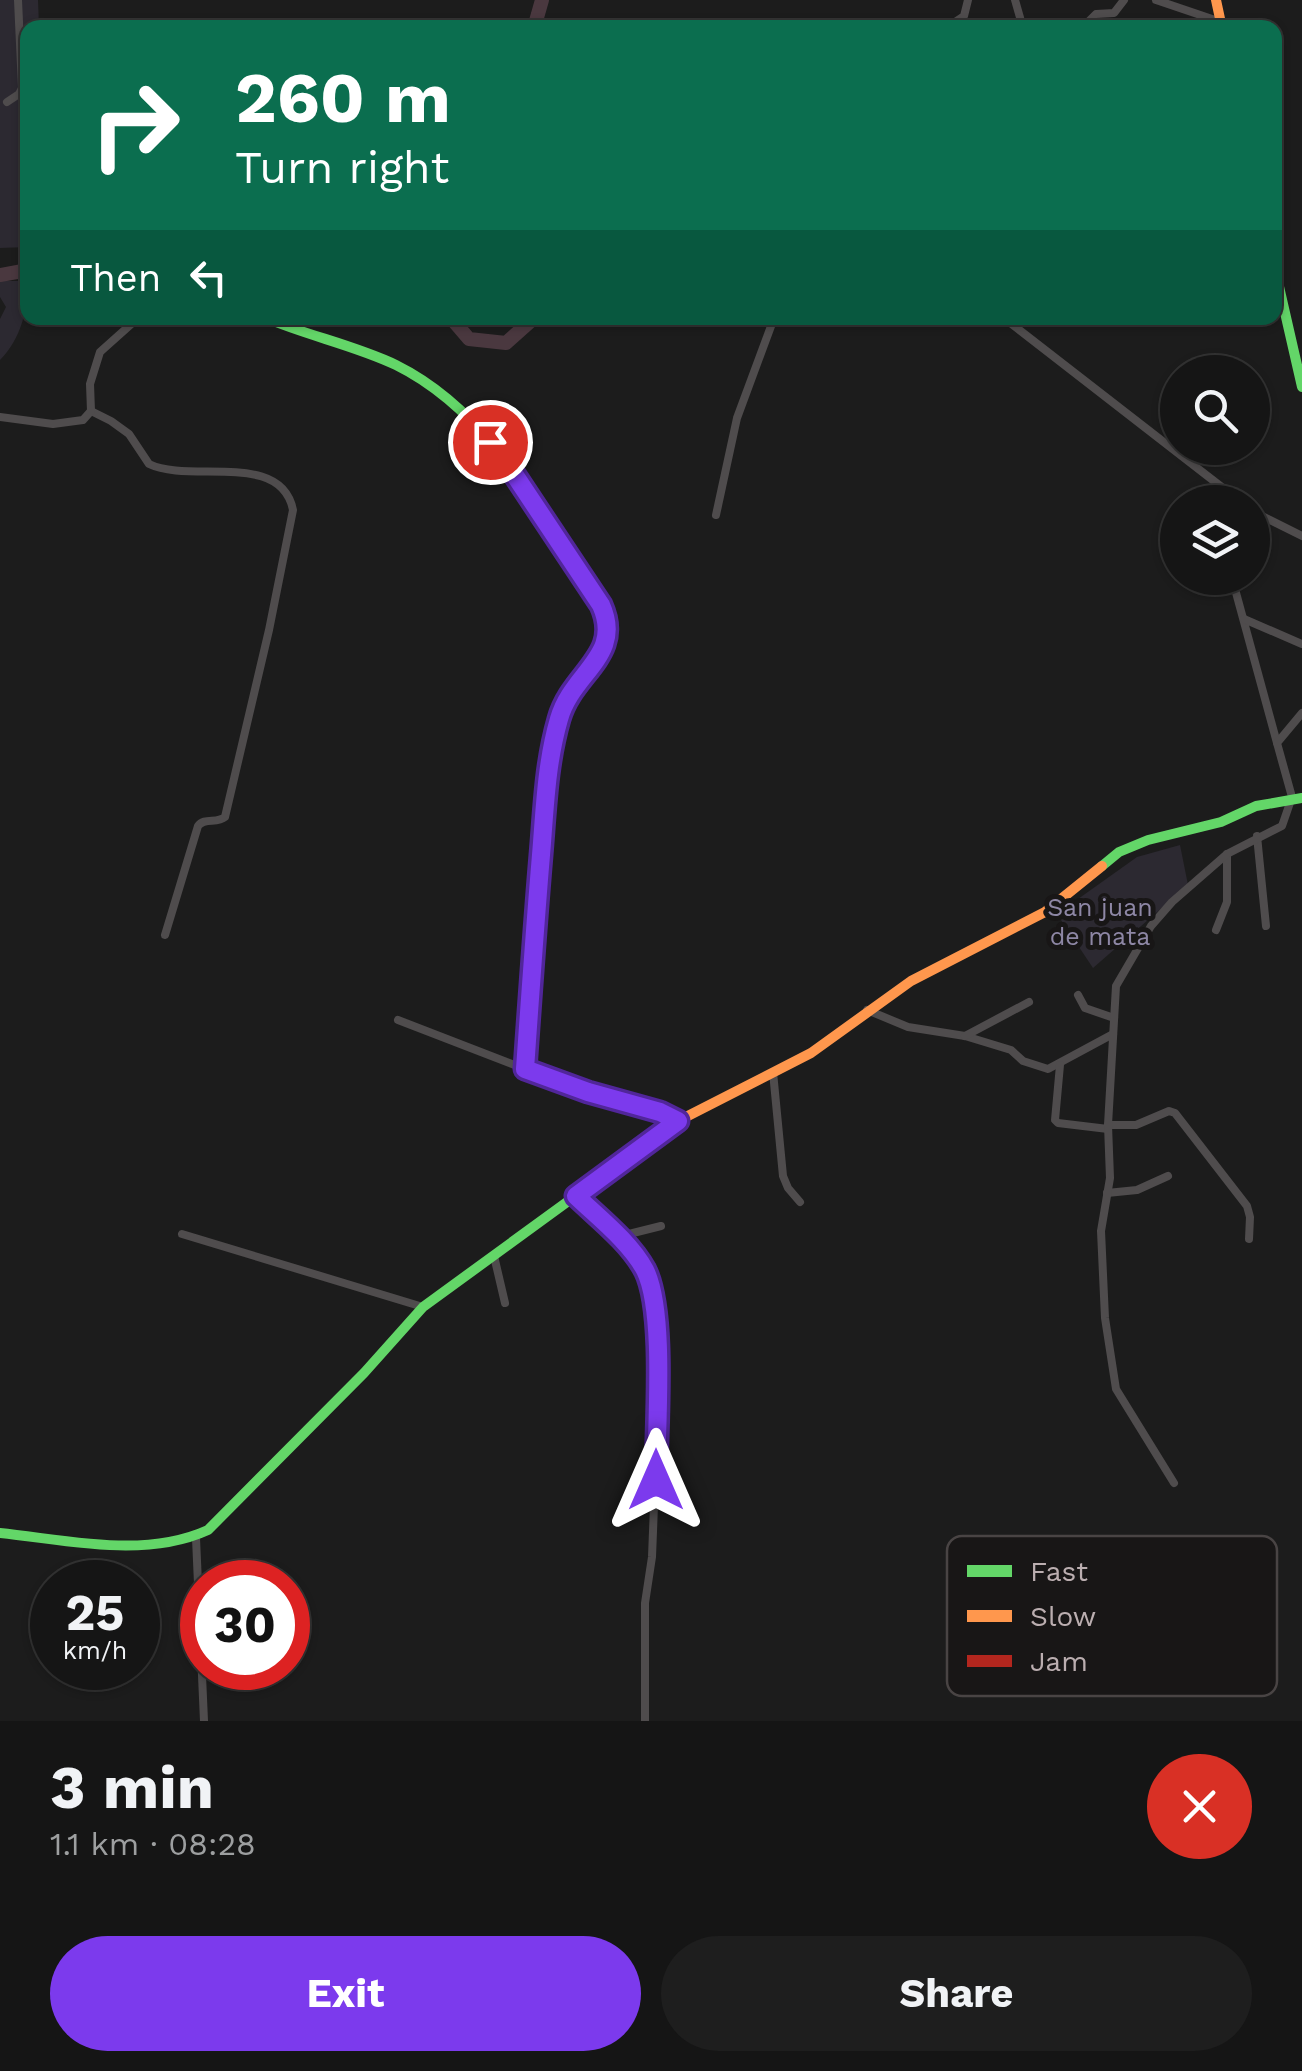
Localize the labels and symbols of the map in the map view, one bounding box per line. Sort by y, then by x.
pin [448,400,533,485]
park label: San juan de mata [1047,893,1153,951]
position arrow [604,1428,708,1532]
legend [947,1536,1277,1696]
text: Fast [1030,1555,1088,1588]
speed limit sign: 30 [180,1560,310,1690]
text: Slow [1030,1600,1096,1633]
text: Jam [1030,1645,1088,1678]

